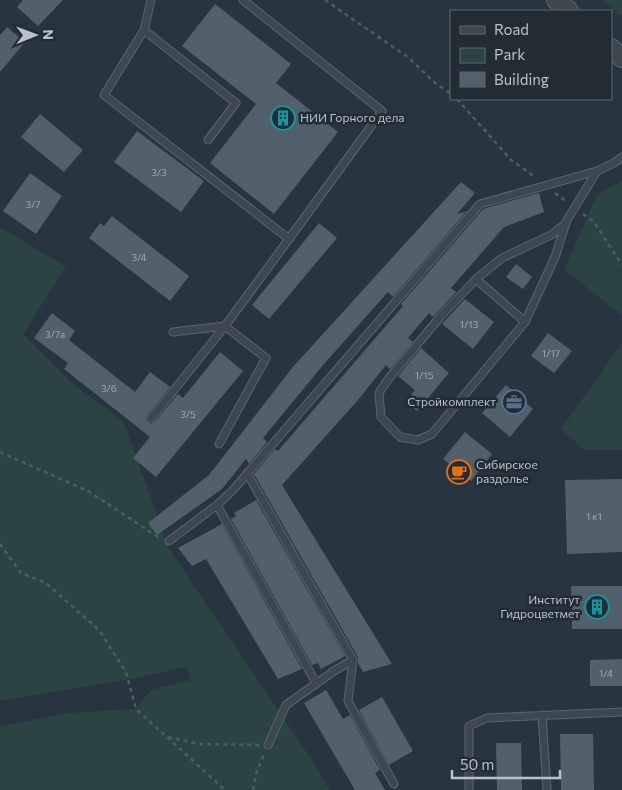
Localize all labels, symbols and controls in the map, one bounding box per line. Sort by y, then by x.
north arrow [10,10,60,60]
legend [450,10,612,100]
text: Road [494,20,529,38]
text: N [40,29,57,40]
text: Park [494,45,525,63]
text: Building [494,70,549,88]
building icon: НИИ Горного дела [270,105,296,131]
place label: НИИ Горного дела [300,110,405,124]
house number: 3/3 [151,166,167,178]
house number: 3/7 [25,198,41,210]
house number: 3/4 [131,251,147,263]
house number: 1/13 [460,318,479,330]
house number: 3/7а [45,328,65,340]
house number: 1/17 [542,347,560,359]
house number: 1/15 [415,369,434,381]
house number: 3/6 [101,382,117,394]
office icon: Стройкомплект [501,389,527,415]
place label: Стройкомплект [407,394,496,408]
house number: 3/5 [180,408,196,420]
place label: Сибирское раздолье [476,457,538,485]
cafe icon: Сибирское раздолье [446,459,472,485]
house number: 1 к1 [586,510,602,522]
place label: Институт Гидроцветмет [500,592,580,620]
building icon: Институт Гидроцветмет [584,594,610,620]
house number: 1/4 [599,667,613,679]
scale bar [452,748,560,780]
text: 50 m [460,755,494,773]

